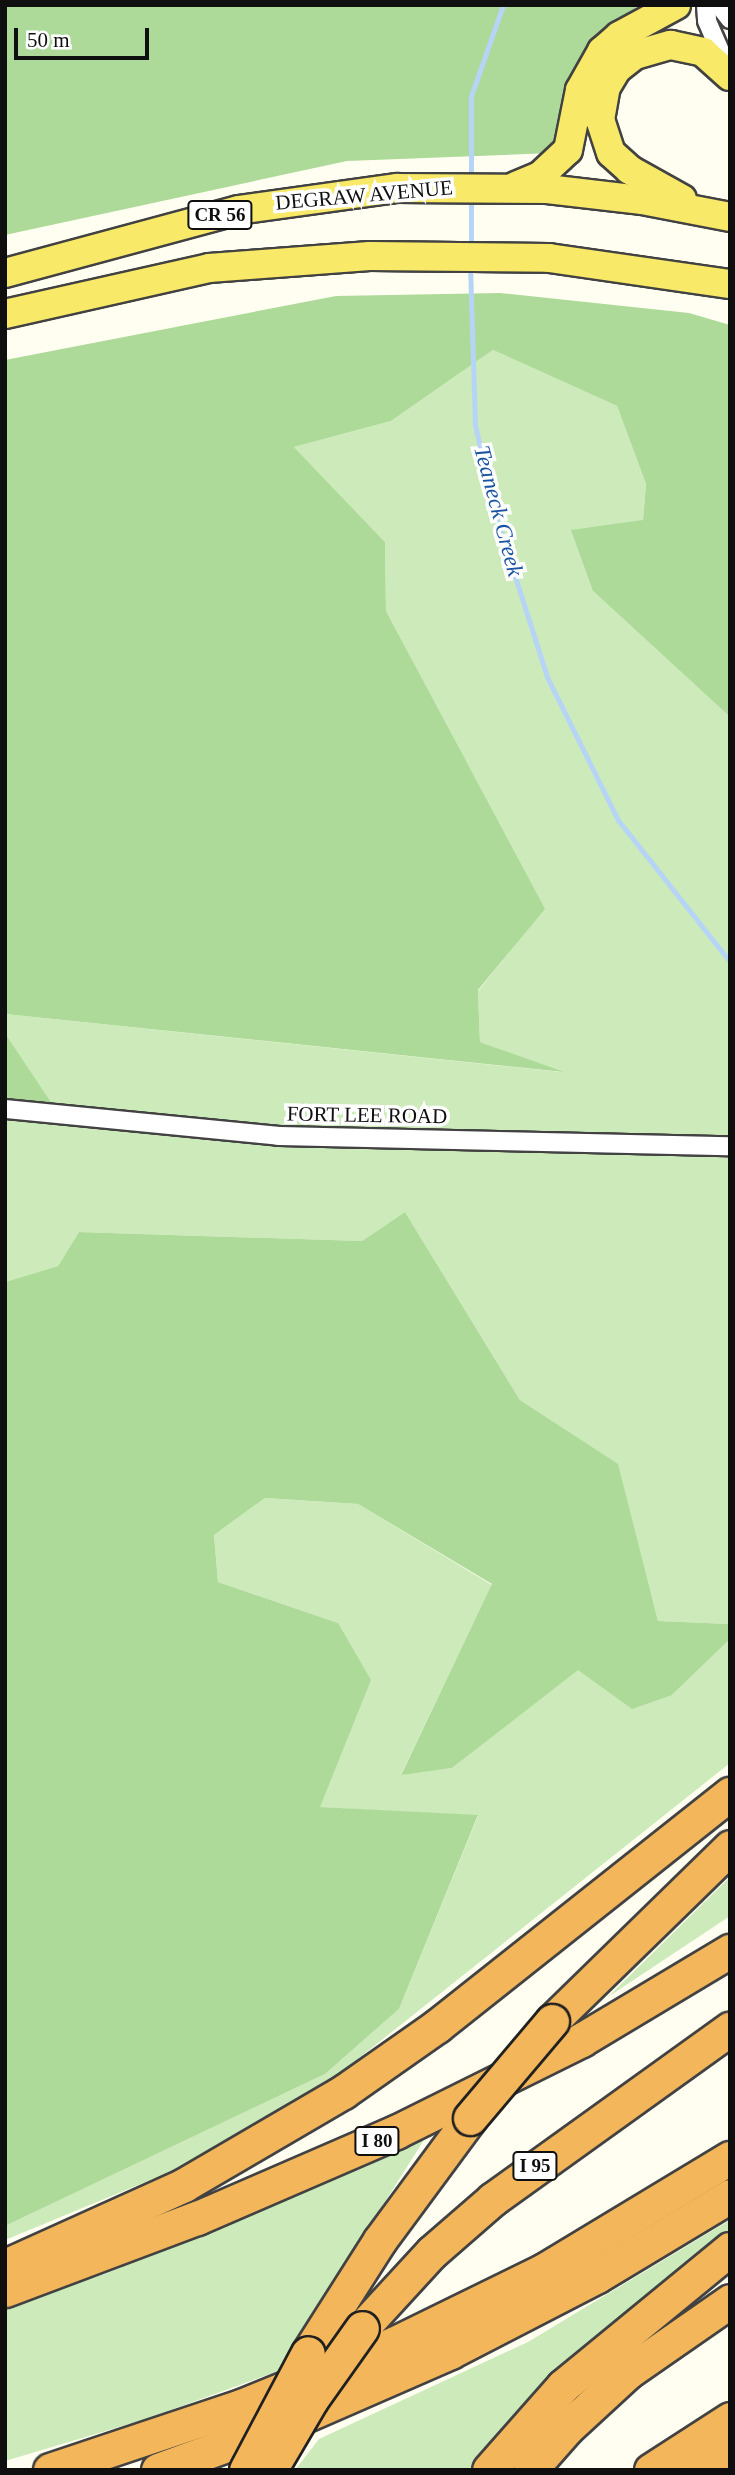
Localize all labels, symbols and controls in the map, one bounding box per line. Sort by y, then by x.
scale bar [18,14,152,58]
text: 50 m [27,28,70,52]
street label: DEGRAW AVENUE [274,175,454,215]
road number: CR 56 [187,200,253,230]
water label: Teaneck Creek [467,443,529,579]
street label: FORT LEE ROAD [286,1101,448,1129]
road number: I 80 [354,2126,400,2156]
road number: I 95 [512,2150,558,2182]

